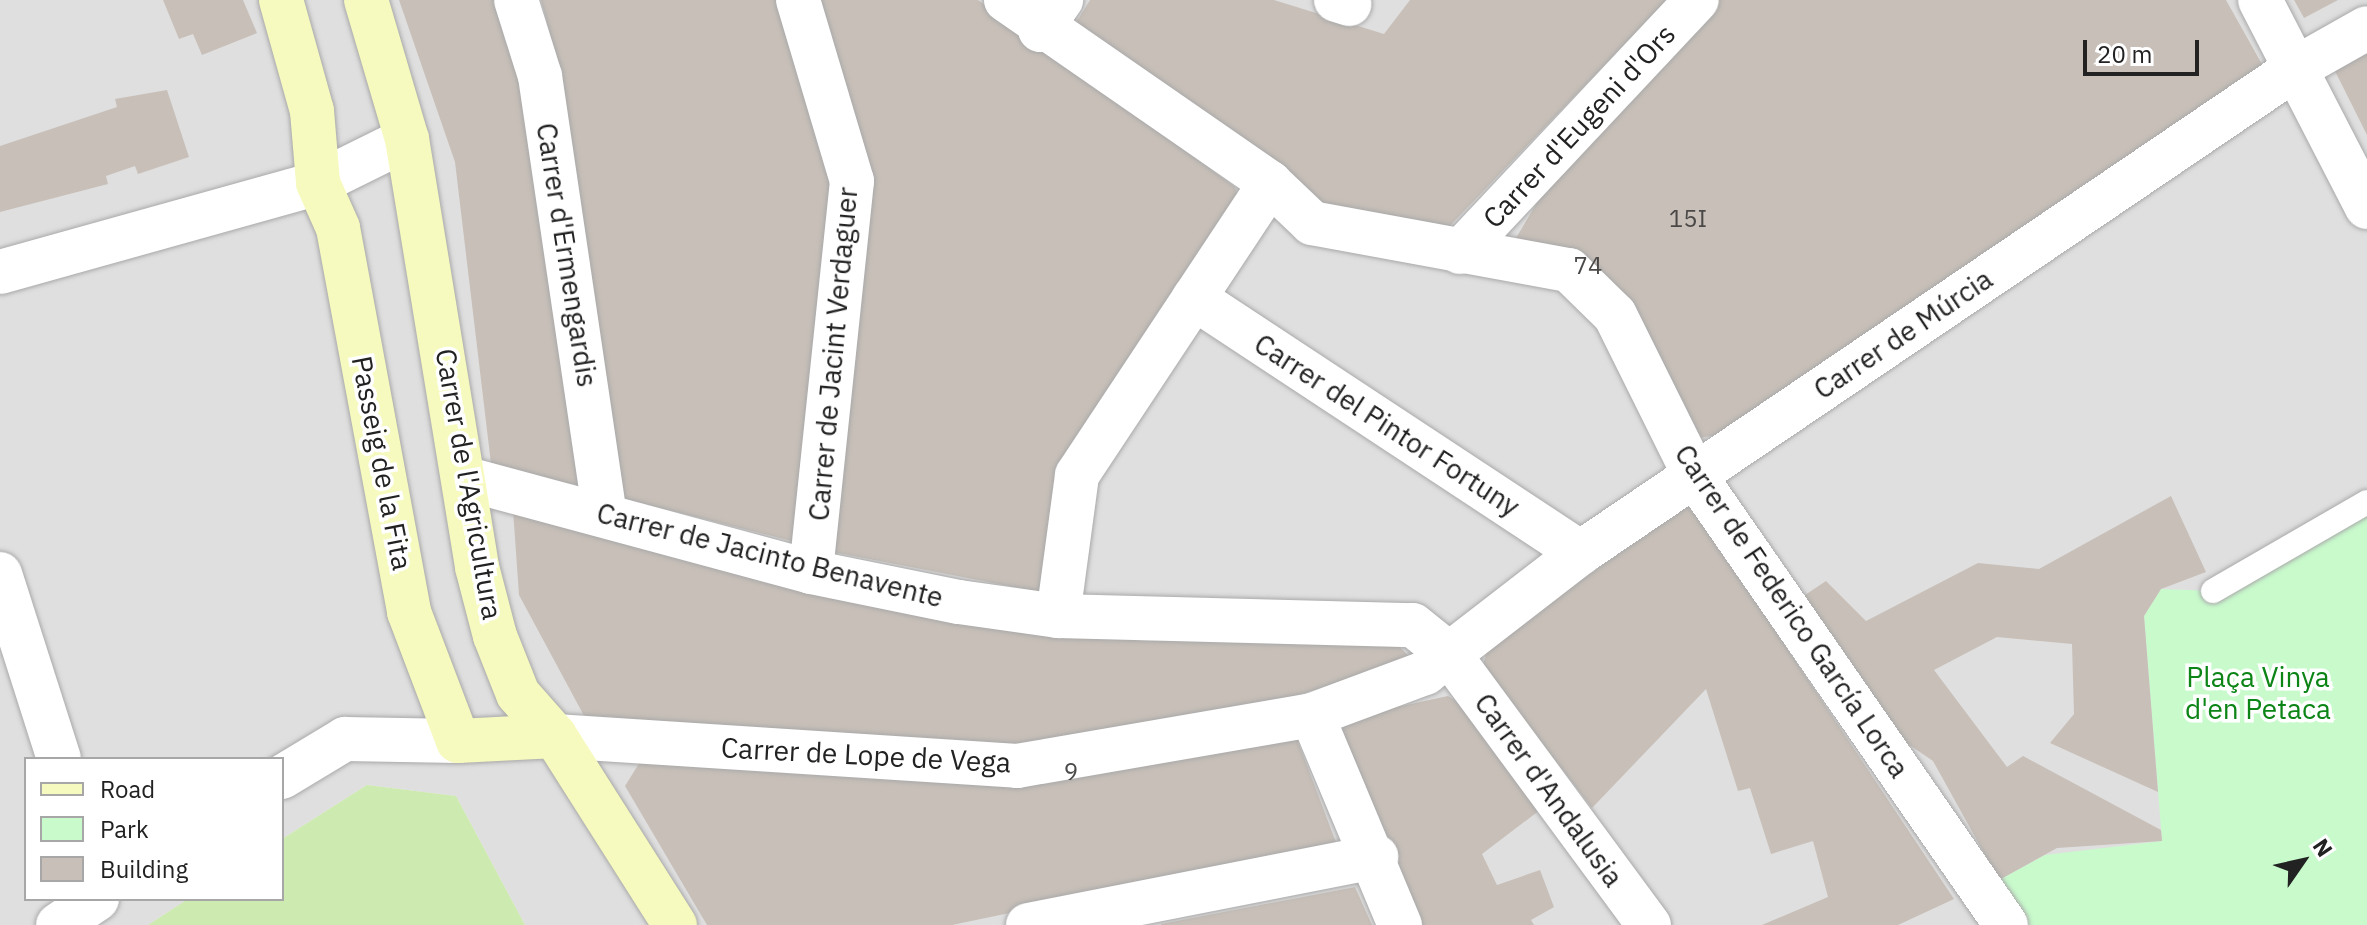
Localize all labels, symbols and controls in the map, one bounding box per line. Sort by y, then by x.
street label: Carrer d'Eugeni d'Ors [1476,17,1682,235]
scale bar [2087,24,2203,74]
text: 20 m [2097,38,2152,70]
street label: Carrer d'Ermengardis [530,121,604,389]
street label: Carrer de Jacint Verdaguer [802,186,864,522]
house number: 15I [1669,205,1707,233]
house number: 74 [1574,252,1602,280]
street label: Carrer de Múrcia [1807,262,1999,406]
street label: Carrer del Pintor Fortuny [1248,327,1526,523]
street label: Carrer de l'Agricultura [429,346,509,622]
street label: Passeig de la Fita [345,353,419,573]
street label: Carrer de Federico García Lorca [1668,438,1916,784]
street label: Carrer de Jacinto Benavente [593,496,947,614]
park label: Plaça Vinya d'en Petaca [2185,660,2331,726]
street label: Carrer d'Andalusia [1468,687,1630,893]
street label: Carrer de Lope de Vega [720,731,1012,779]
legend [24,757,284,901]
house number: 9 [1064,758,1078,786]
text: Road [100,773,155,805]
text: Park [100,813,149,845]
north arrow [2263,821,2343,901]
text: N [2307,833,2340,862]
text: Building [100,853,188,885]

